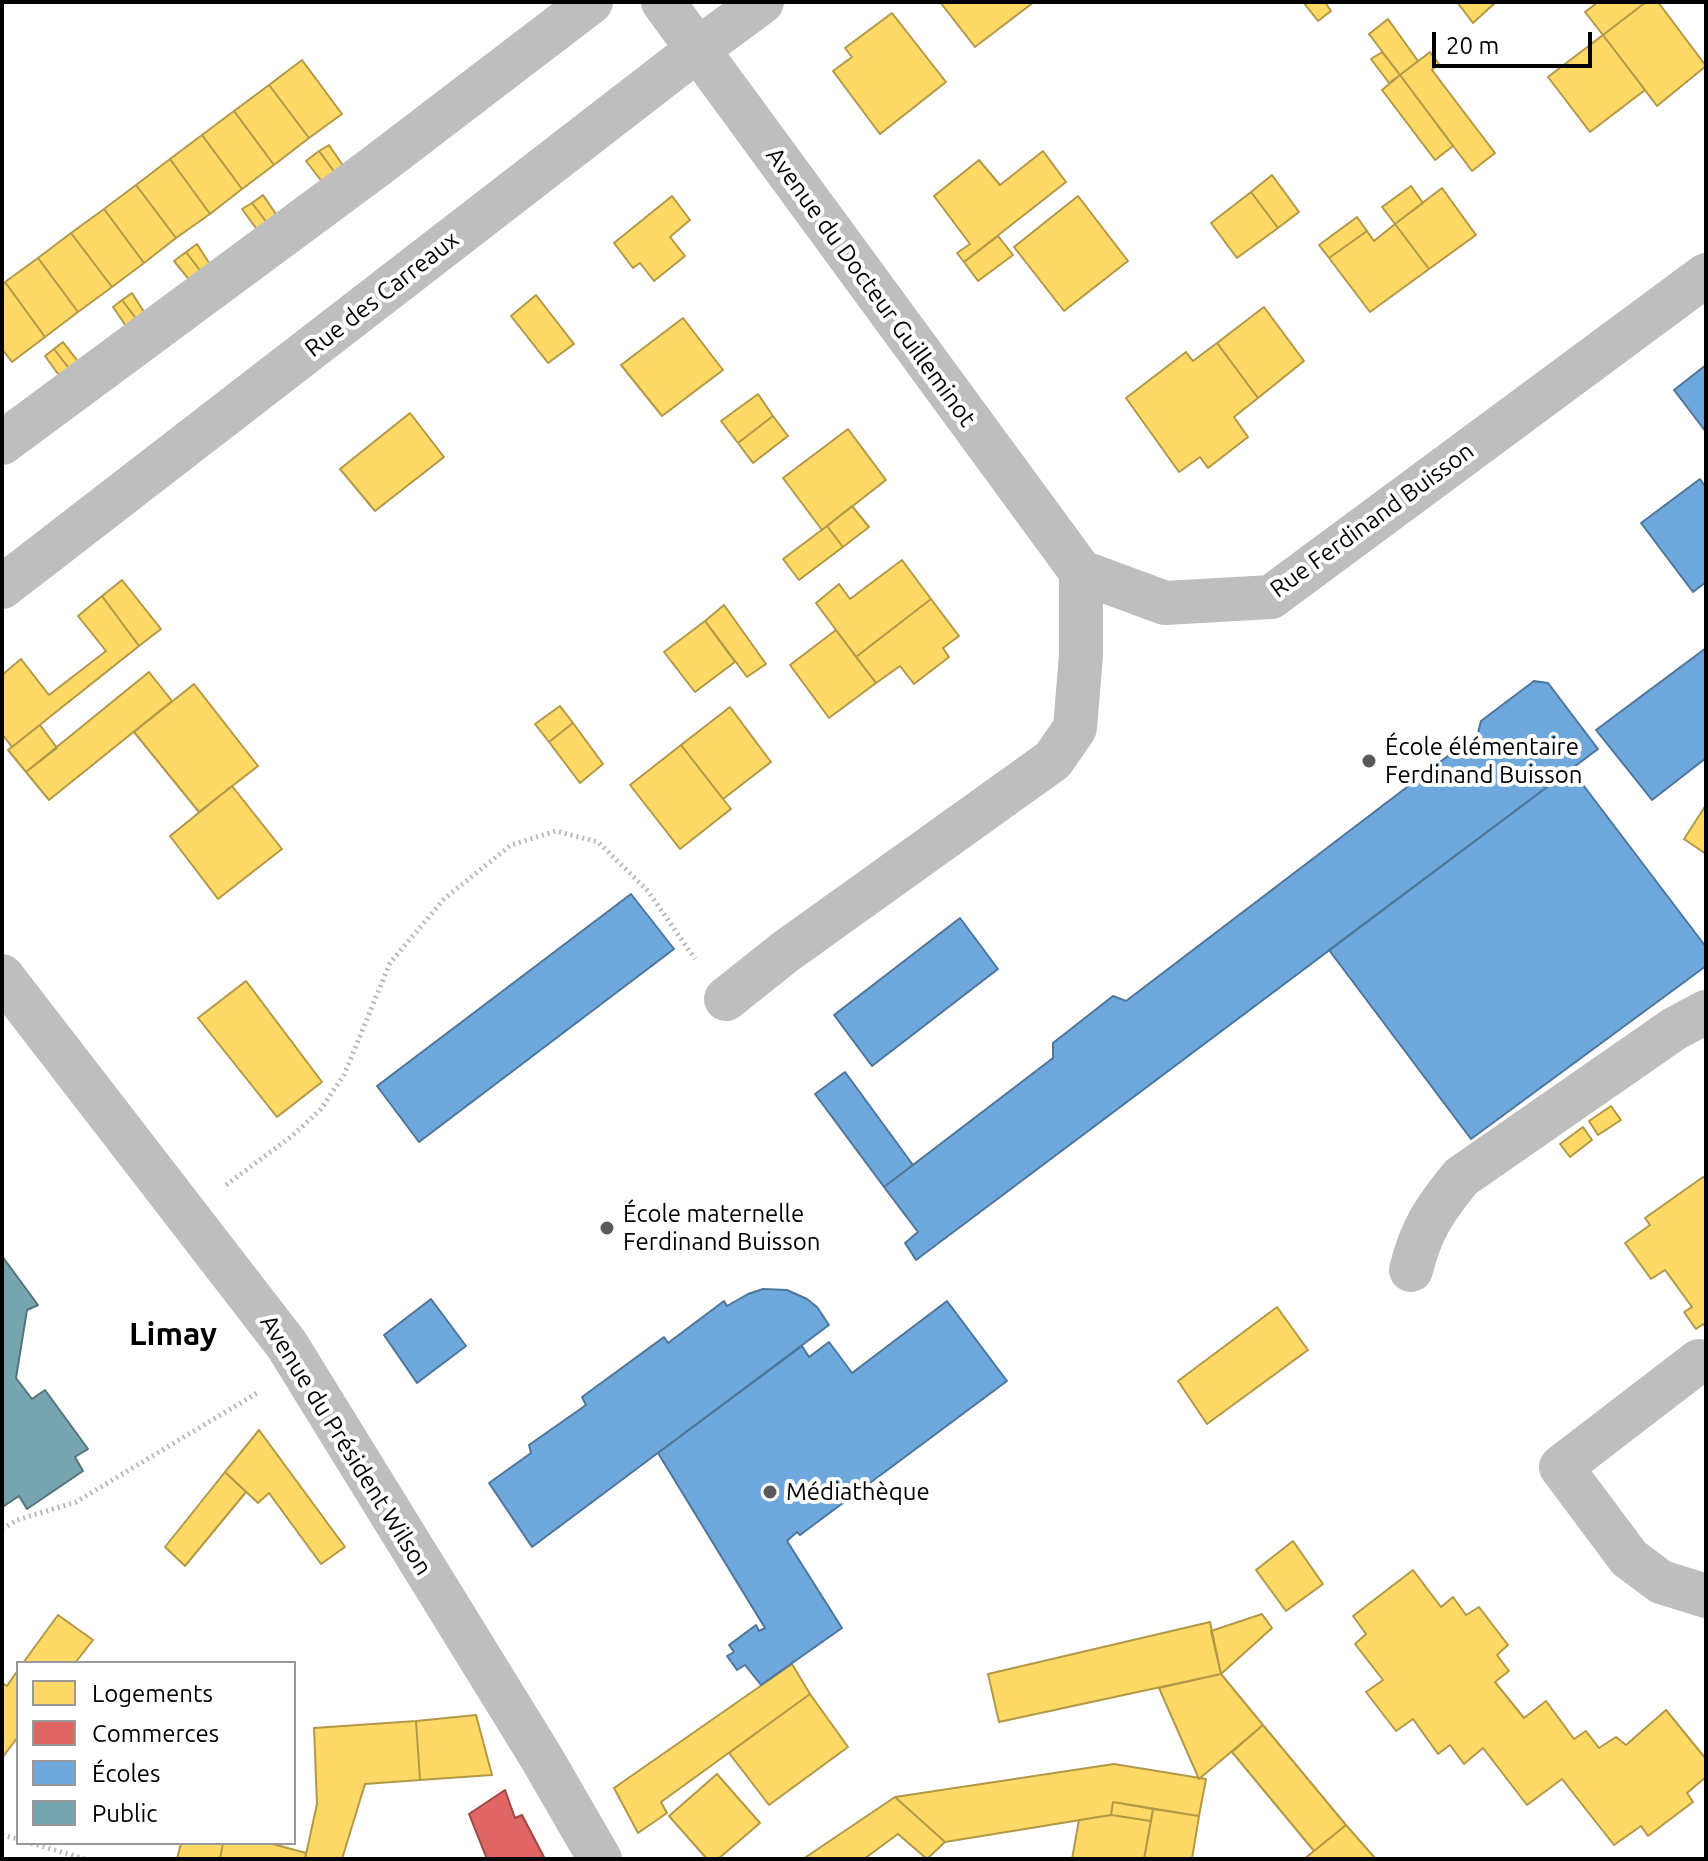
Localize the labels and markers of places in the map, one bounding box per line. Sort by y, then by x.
place label: École élémentaire Ferdinand Buisson [1385,733,1582,789]
marker: École élémentaire Ferdinand Buisson [1360,752,1378,770]
place label: École maternelle Ferdinand Buisson [623,1200,820,1256]
marker: École maternelle Ferdinand Buisson [598,1219,616,1237]
place label: Médiathèque [786,1478,930,1506]
marker: Médiathèque [761,1483,779,1501]

